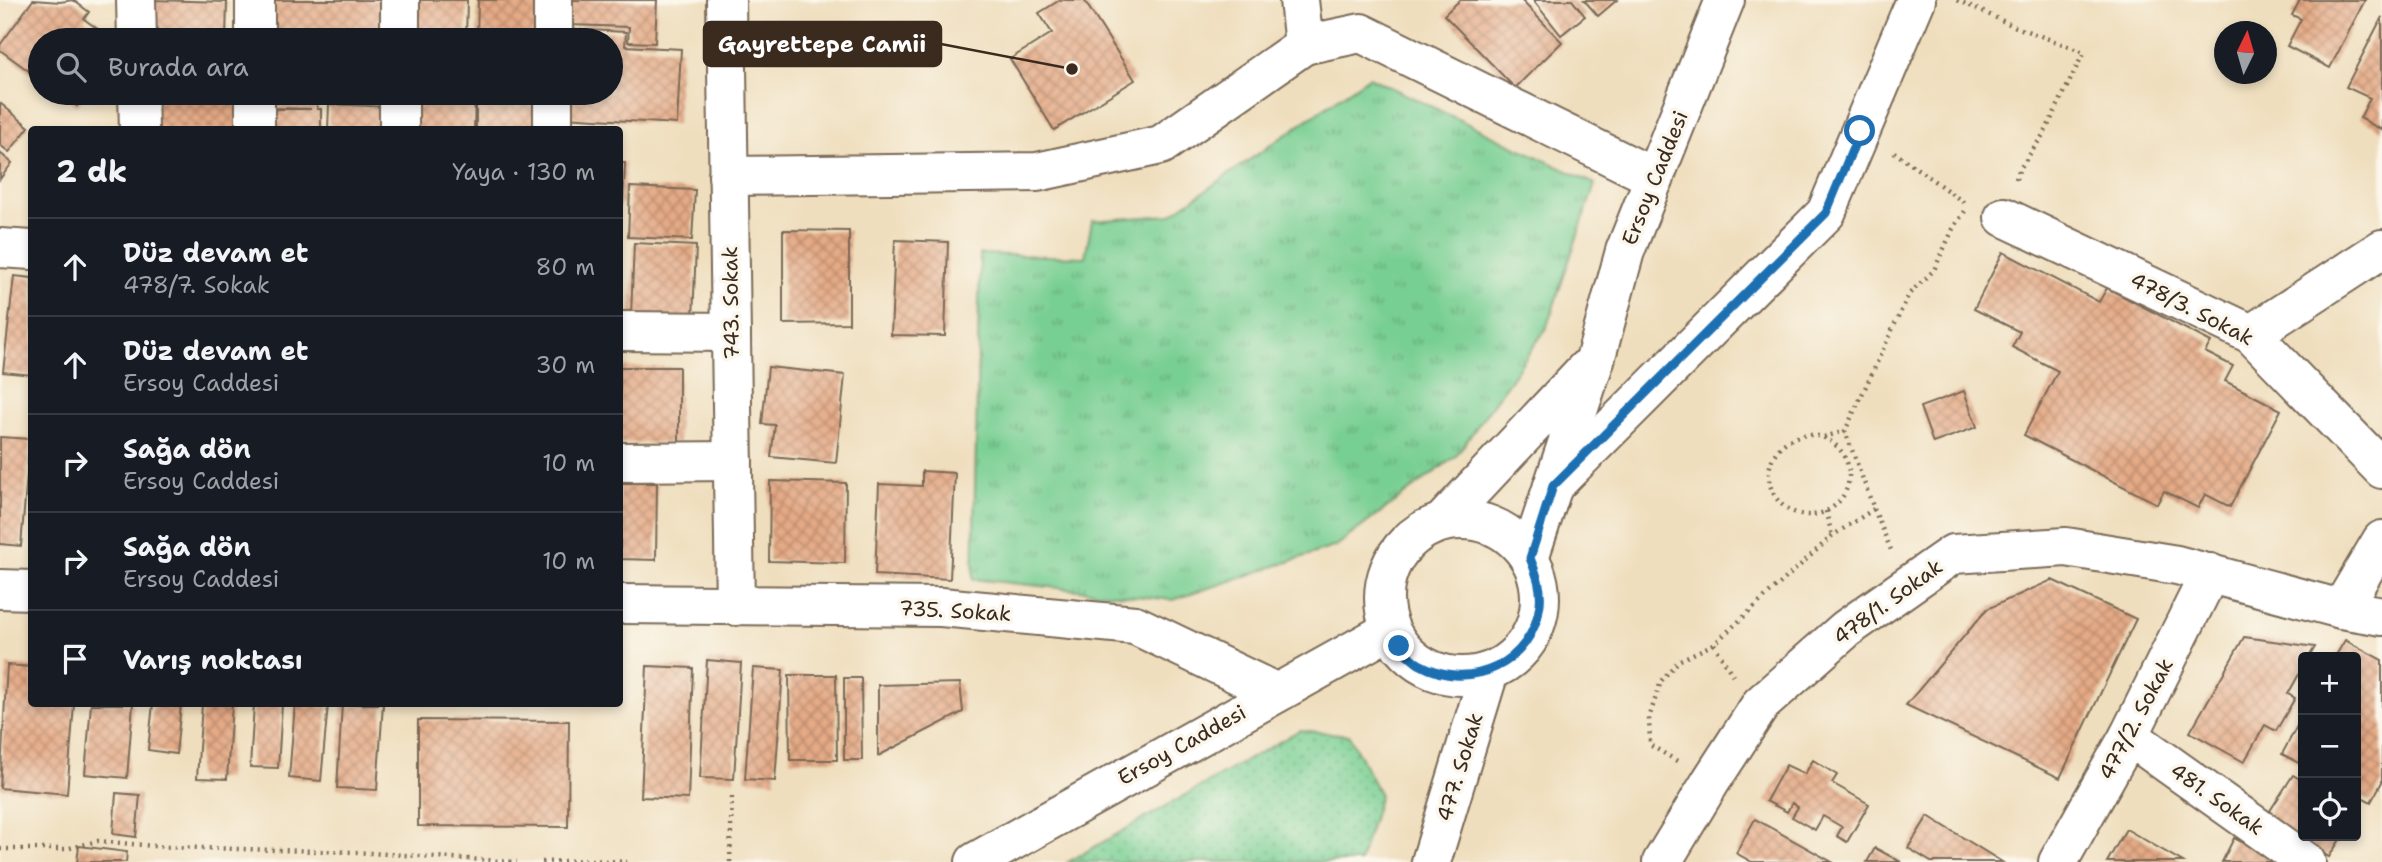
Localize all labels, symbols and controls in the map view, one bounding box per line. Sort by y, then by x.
north arrow [2214,21,2277,84]
callout: Gayrettepe Camii [704,22,941,66]
search box [28,28,623,105]
text: Gayrettepe Camii [718,29,926,59]
icon: search [52,48,90,86]
text: Burada ara [108,49,249,84]
street label: Ersoy Caddesi [1615,107,1695,249]
route start [1844,115,1875,146]
text: 2 dk [56,151,127,192]
text: Yaya · 130 m [452,157,595,187]
text: Düz devam et [123,235,308,270]
street label: 743. Sokak [716,246,746,360]
icon: ahead [56,248,94,286]
text: 80 m [536,252,595,282]
street label: 478/3. Sokak [2125,266,2259,352]
text: 478/7. Sokak [123,270,270,300]
text: Düz devam et [123,333,308,368]
icon: ahead [56,346,94,384]
text: 30 m [536,350,595,380]
text: Ersoy Caddesi [123,368,279,398]
text: Sağa dön [123,431,251,466]
icon: right [56,444,94,482]
text: 10 m [542,448,595,478]
text: Ersoy Caddesi [123,466,279,496]
text: Sağa dön [123,529,251,564]
icon: right [56,542,94,580]
text: 10 m [542,546,595,576]
street label: 478/1. Sokak [1828,553,1948,651]
text: Ersoy Caddesi [123,564,279,594]
street label: 735. Sokak [898,594,1012,628]
route end [1383,630,1414,661]
icon: arrive [56,640,94,678]
text: Varış noktası [123,642,303,677]
map controls [2298,652,2361,841]
button: + [2298,652,2361,715]
street label: 477/2. Sokak [2092,653,2180,785]
street label: Ersoy Caddesi [1113,698,1251,792]
street label: 477. Sokak [1430,709,1490,825]
button: − [2298,715,2361,778]
street label: 481. Sokak [2165,756,2269,842]
button: locate [2298,778,2361,841]

